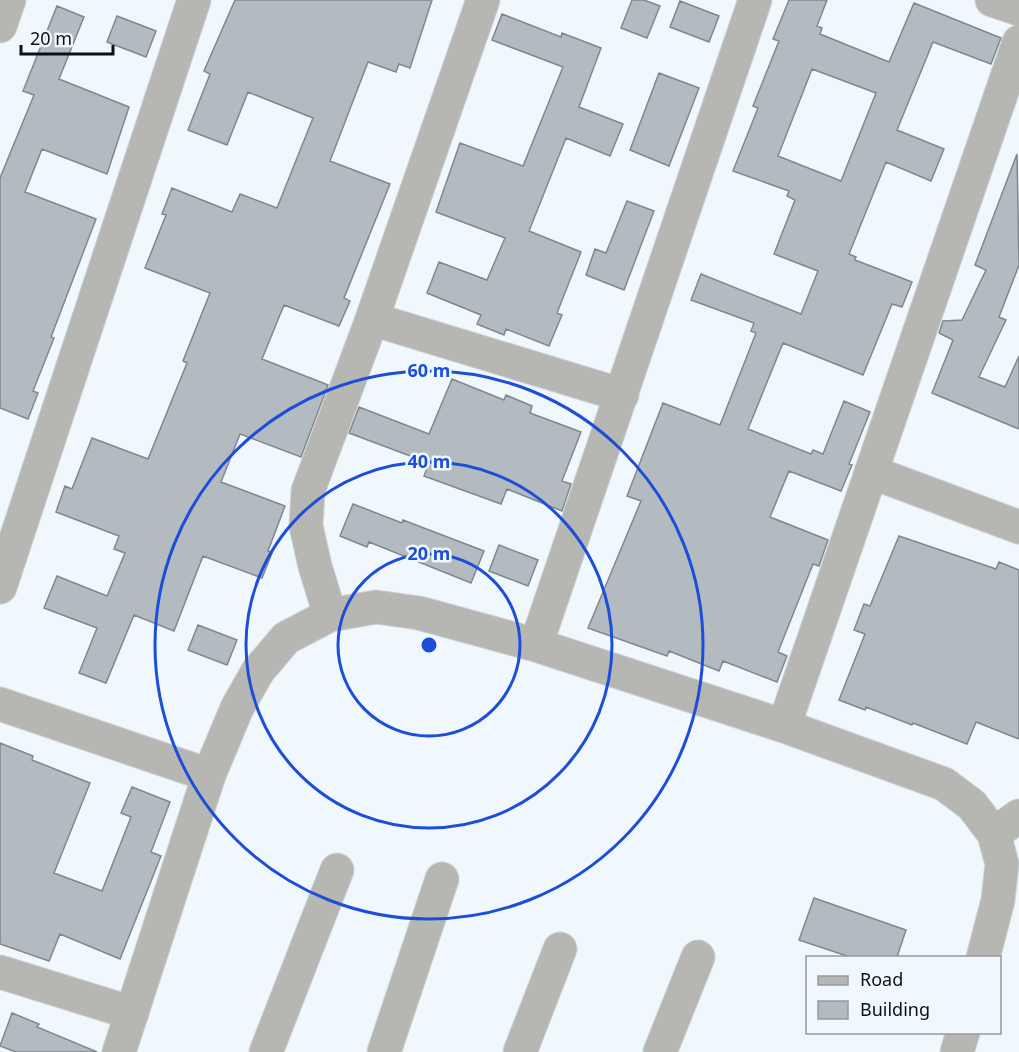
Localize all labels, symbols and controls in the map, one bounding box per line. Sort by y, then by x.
scale bar [21,18,112,56]
text: 20 m [30,26,72,50]
text: 60 m [408,358,450,382]
text: 40 m [408,449,450,473]
text: 20 m [408,541,450,565]
centre of rings [419,635,439,655]
legend [806,956,1001,1034]
text: Road [860,967,903,991]
text: Building [860,997,930,1021]

